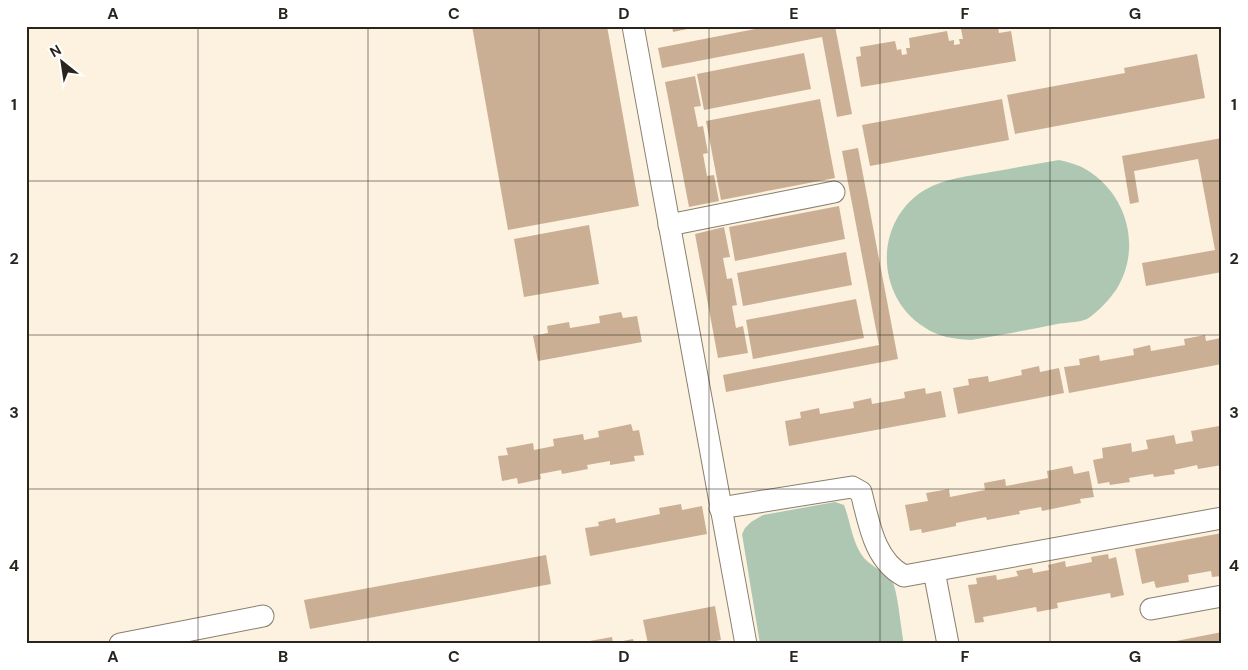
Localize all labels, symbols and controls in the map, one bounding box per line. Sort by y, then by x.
text: A [107,3,119,24]
text: B [278,3,288,24]
text: C [448,3,460,24]
text: D [618,3,630,24]
text: E [789,3,799,24]
text: F [961,3,970,24]
text: G [1129,3,1141,24]
north arrow [38,38,88,88]
text: N [47,40,64,61]
text: 1 [11,94,17,115]
text: 1 [1231,94,1237,115]
text: 2 [9,248,19,269]
text: 2 [1229,248,1239,269]
text: 3 [9,402,19,423]
text: 3 [1229,402,1239,423]
text: 4 [9,555,19,576]
text: 4 [1229,555,1239,576]
text: A [107,646,119,667]
text: B [278,646,288,667]
text: C [448,646,460,667]
text: D [618,646,630,667]
text: E [789,646,799,667]
text: F [961,646,970,667]
text: G [1129,646,1141,667]

